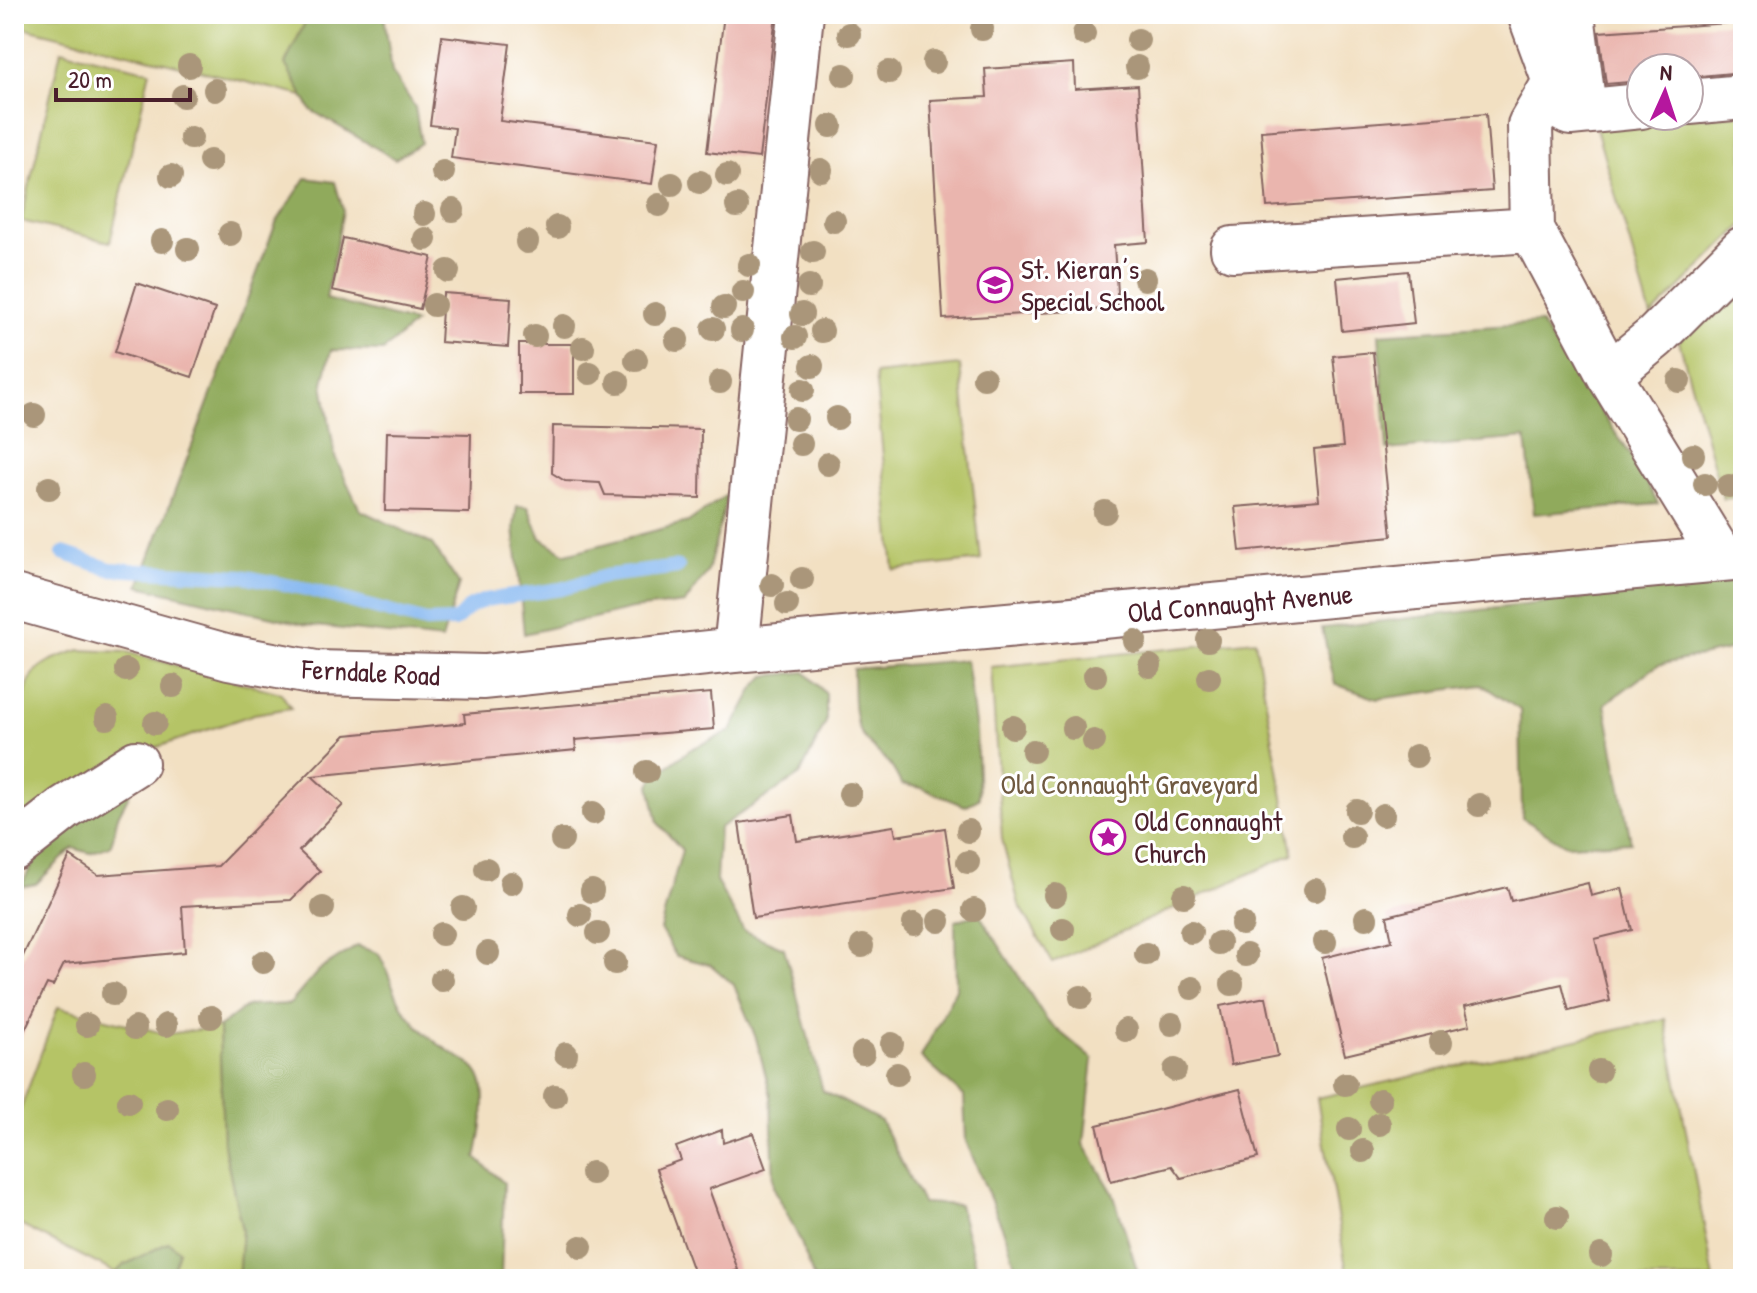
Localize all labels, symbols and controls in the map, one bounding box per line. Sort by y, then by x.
scale bar [56,52,190,102]
north arrow [1625,52,1705,132]
text: N [1659,57,1673,87]
text: 20 m [68,63,112,95]
place label: St. Kieran’s Special School [1021,250,1165,320]
school or university icon: St. Kieran’s Special School [976,266,1014,304]
street label: Old Connaught Avenue [1126,574,1354,632]
street label: Ferndale Road [300,649,441,695]
park label: Old Connaught Graveyard [1001,765,1257,803]
place label: Old Connaught Church [1134,802,1283,872]
place icon: Old Connaught Church [1089,818,1127,856]

